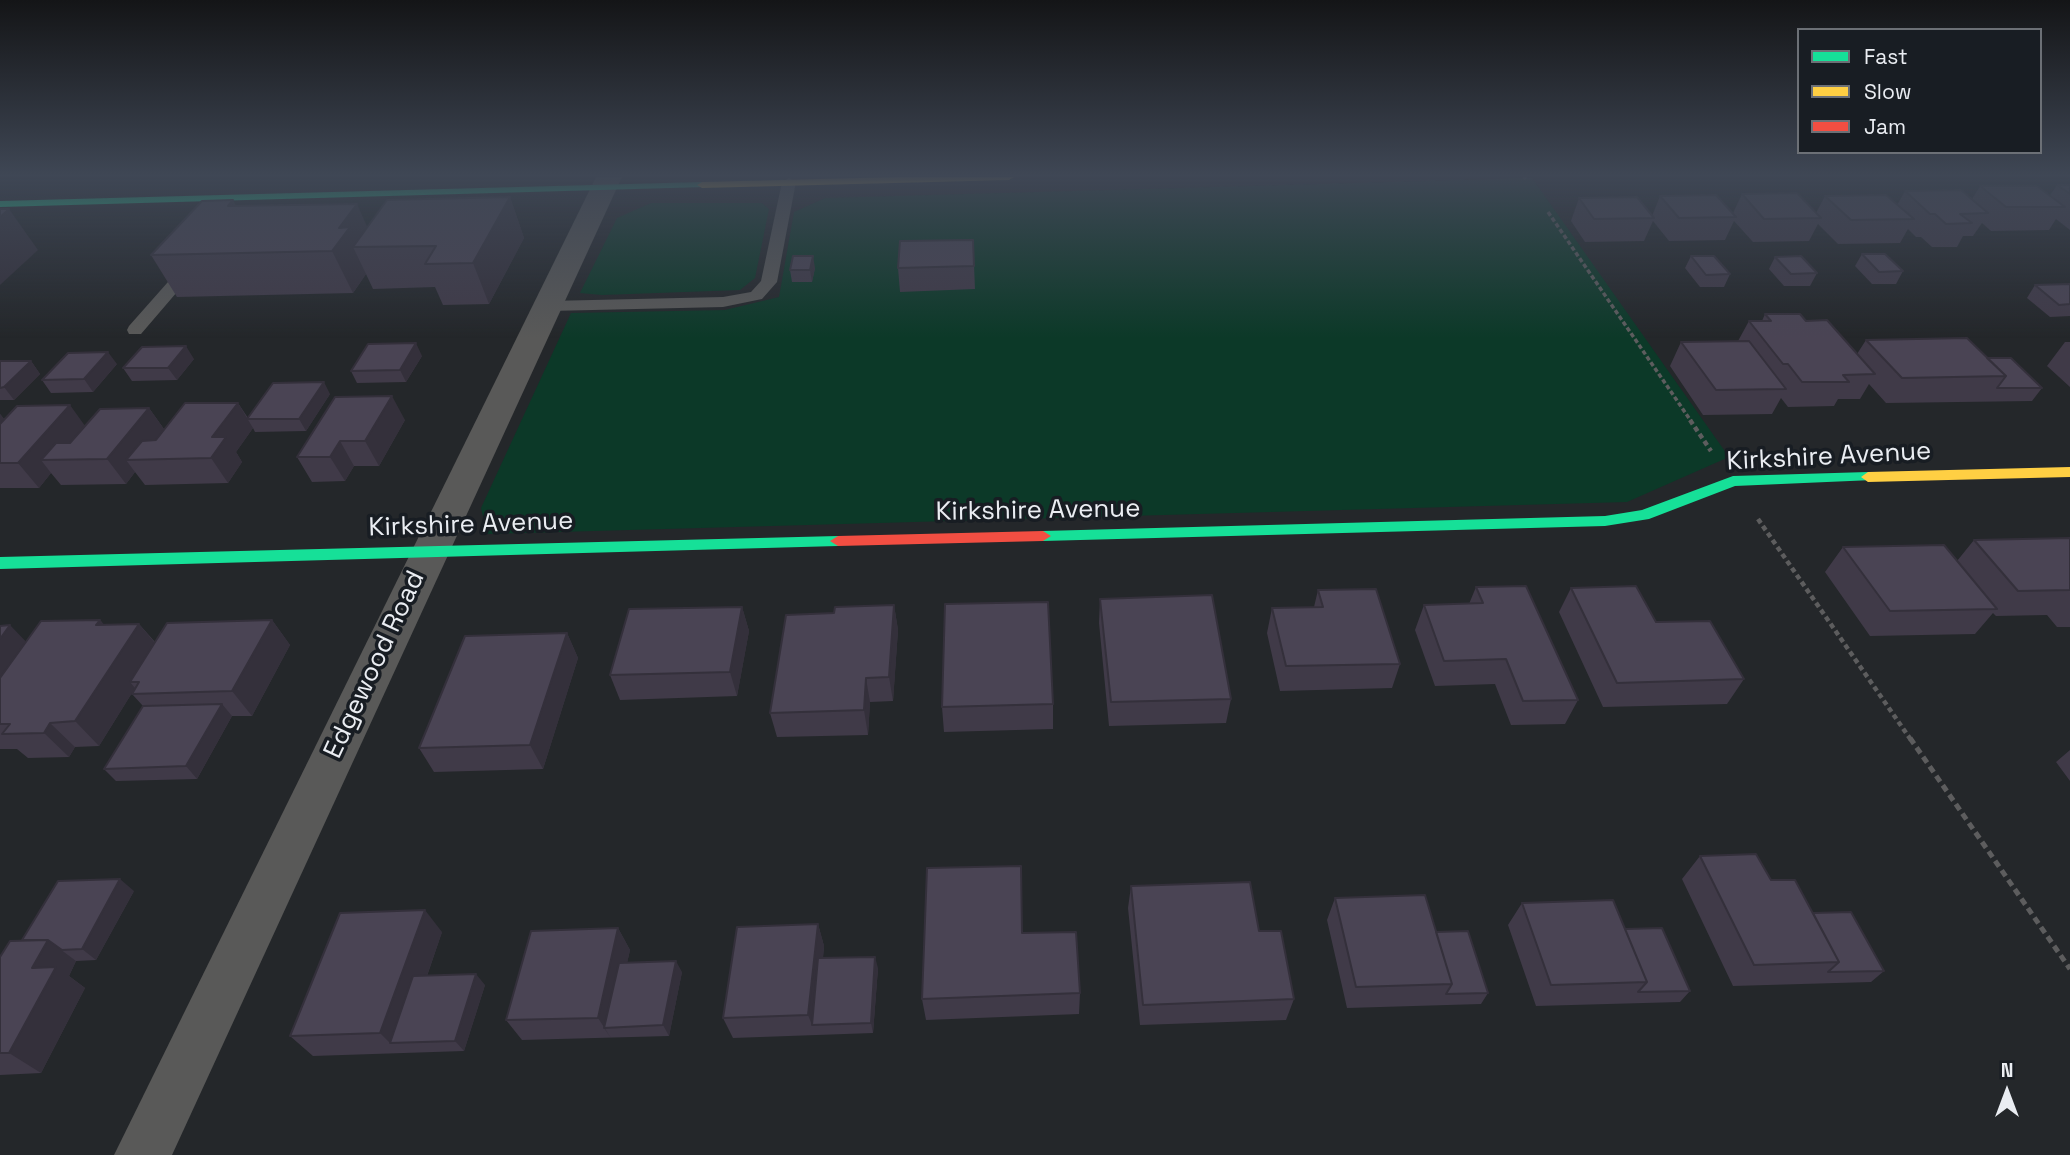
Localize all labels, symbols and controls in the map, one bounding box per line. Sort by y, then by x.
legend [1797,28,2042,154]
text: Fast [1864,43,1908,70]
text: Slow [1864,78,1912,105]
text: Jam [1864,113,1906,140]
street label: Kirkshire Avenue [1726,436,1932,478]
street label: Kirkshire Avenue [935,494,1141,528]
street label: Kirkshire Avenue [368,506,574,544]
street label: Edgewood Road [318,566,432,764]
north arrow [1972,1057,2042,1127]
text: N [2001,1058,2013,1083]

